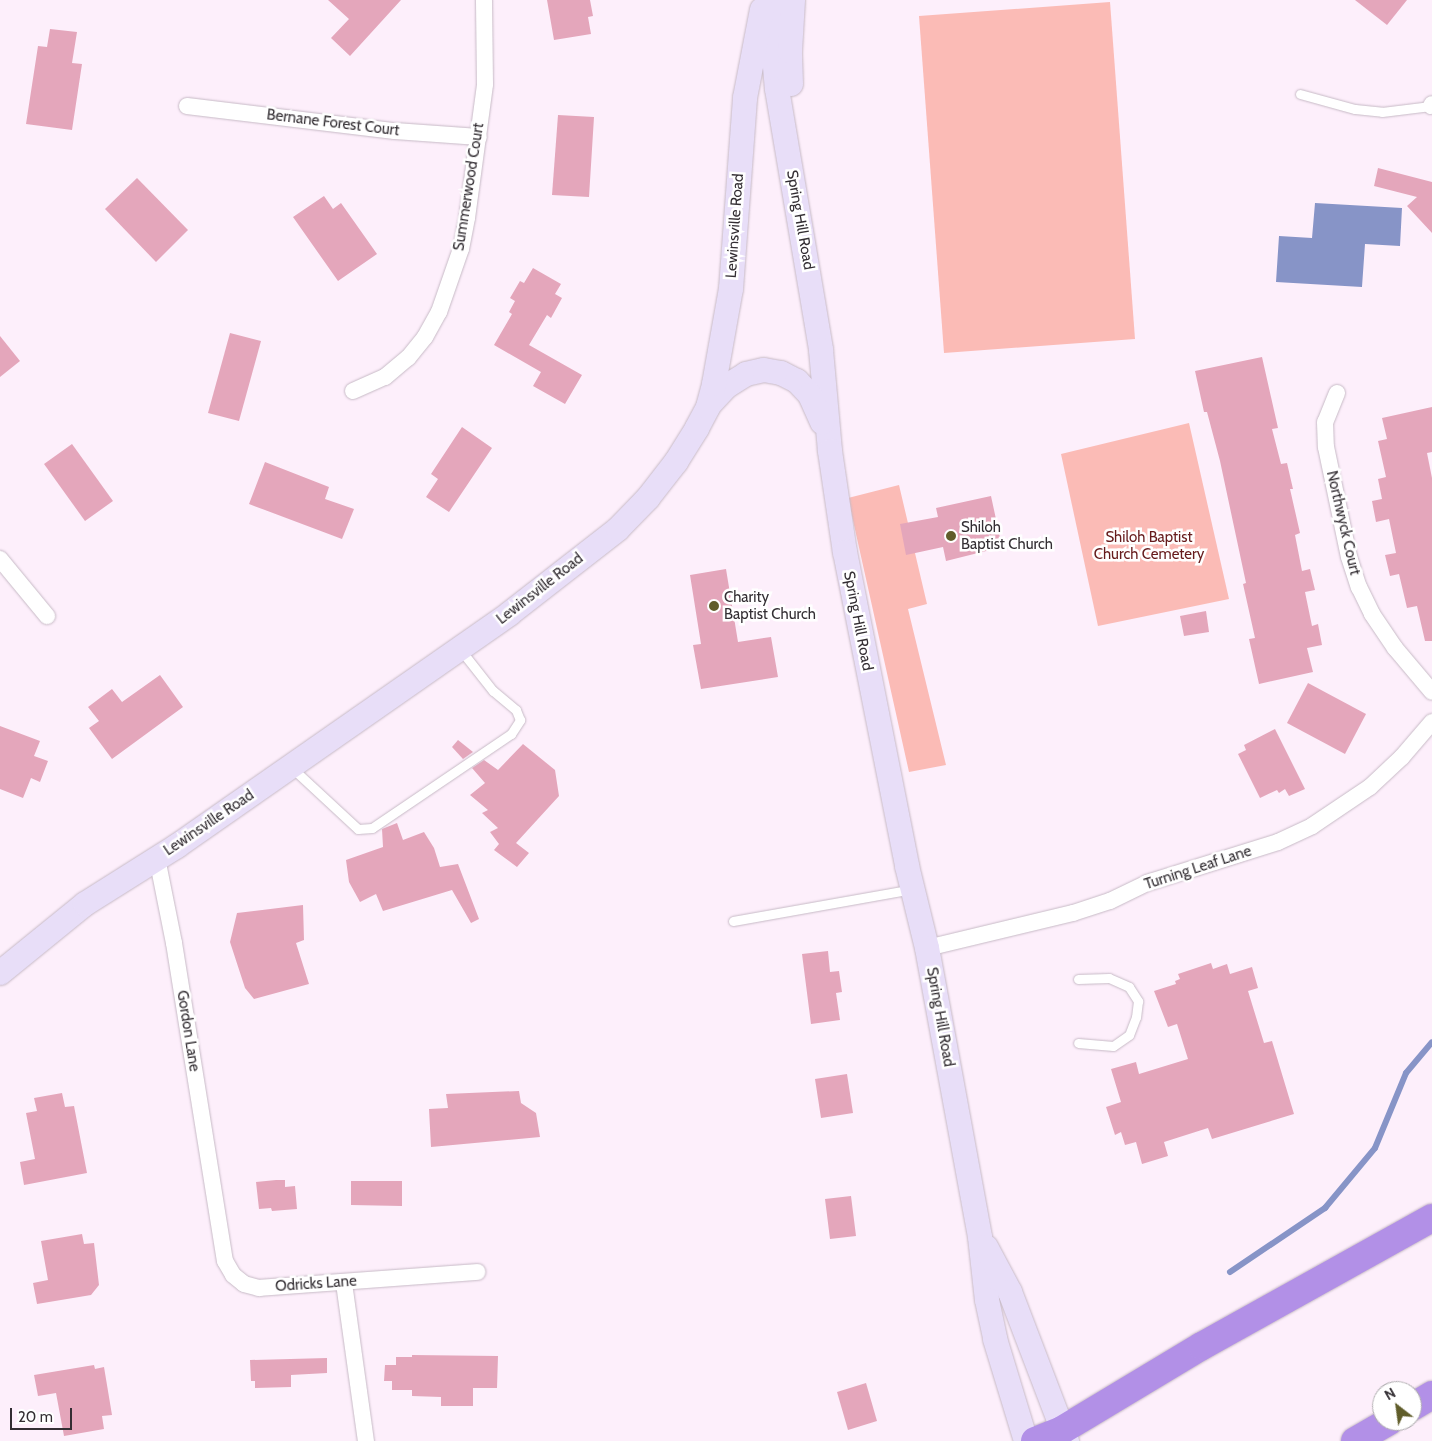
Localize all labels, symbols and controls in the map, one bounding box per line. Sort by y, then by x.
street label: Bernane Forest Court [266,106,400,140]
street label: Summerwood Court [450,122,488,252]
street label: Spring Hill Road [782,169,818,271]
street label: Lewinsville Road [722,173,748,279]
street label: Northwyck Court [1322,469,1364,577]
place label: Shiloh Baptist Church [961,518,1053,553]
park label: Shiloh Baptist Church Cemetery [1094,528,1204,563]
marker: Shiloh Baptist Church [945,530,957,542]
street label: Lewinsville Road [493,550,587,628]
street label: Spring Hill Road [840,570,876,672]
place label: Charity Baptist Church [724,588,816,623]
marker: Charity Baptist Church [708,600,720,612]
street label: Lewinsville Road [161,786,257,860]
street label: Turning Leaf Lane [1142,842,1254,894]
street label: Spring Hill Road [922,966,958,1068]
street label: Gordon Lane [173,989,203,1073]
street label: Odricks Lane [275,1272,357,1296]
north arrow [1372,1381,1422,1431]
text: N [1381,1384,1399,1404]
scale bar [12,1398,75,1430]
text: 20 m [18,1408,53,1426]

